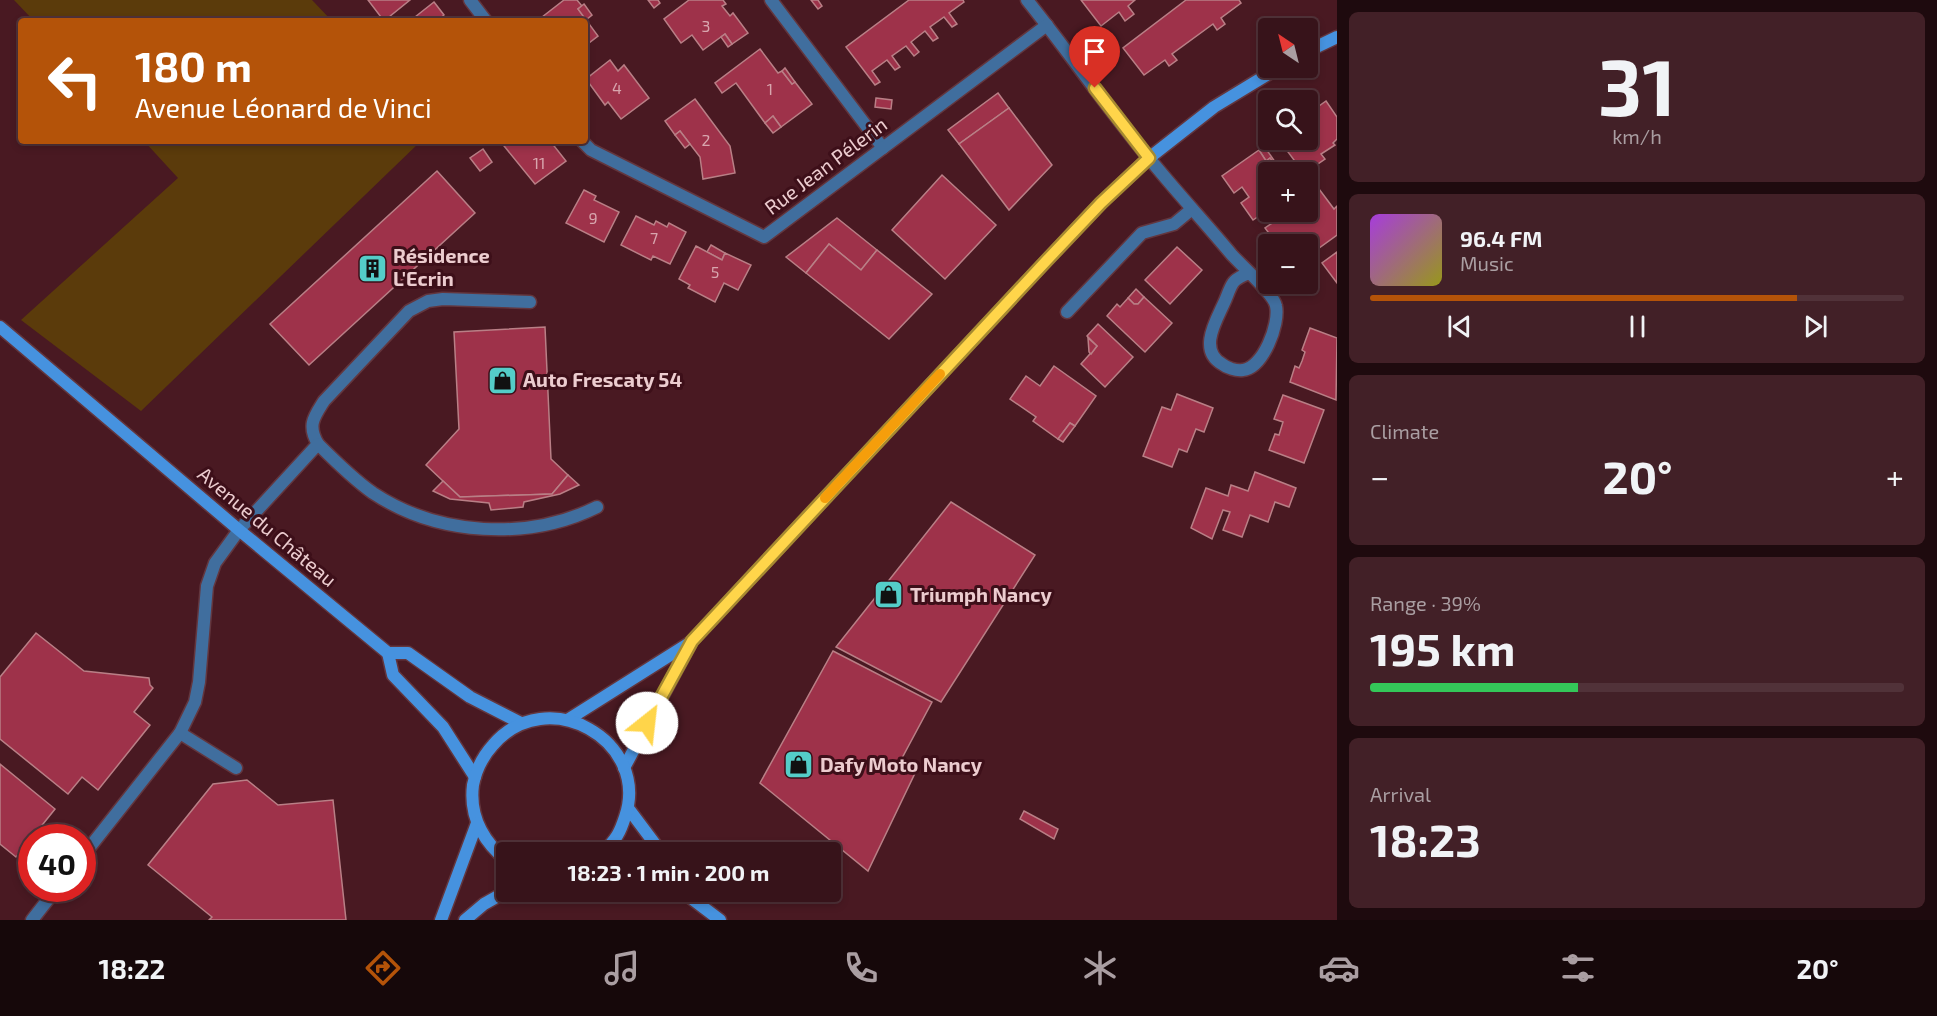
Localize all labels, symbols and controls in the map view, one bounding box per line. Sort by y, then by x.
house number: 3 [702,16,710,35]
north arrow [1258,18,1318,78]
map controls [1258,18,1318,294]
pin [1069,26,1120,88]
icon: arrive [1078,35,1111,68]
text: 31 [1598,38,1676,132]
text: 180 m [135,40,252,90]
icon: left [36,42,114,120]
house number: 4 [612,78,622,97]
house number: 1 [767,79,773,98]
button: search [1258,90,1318,150]
text: Avenue Léonard de Vinci [135,91,432,123]
street label: Rue Jean Pélerin [760,111,891,219]
text: km/h [1612,124,1662,148]
house number: 2 [702,130,711,149]
house number: 11 [533,153,545,172]
button: + [1258,162,1318,222]
house number: 9 [588,208,598,227]
text: 96.4 FM [1460,225,1542,251]
house number: 7 [650,228,658,247]
button: − [1258,234,1318,294]
place label: Résidence L'Ecrin [393,243,490,290]
text: Music [1460,251,1514,275]
building icon: Résidence L'Ecrin [356,252,388,284]
house number: 5 [711,262,719,281]
icon: previous [1443,310,1476,343]
icon: pause [1621,310,1654,343]
icon: next [1799,310,1832,343]
shop icon: Auto Frescaty 54 [486,364,518,396]
place label: Auto Frescaty 54 [523,367,682,392]
text: Climate [1370,419,1439,443]
text: 20° [1603,449,1673,503]
text: − [1370,456,1389,496]
text: + [1886,456,1904,496]
street label: Avenue du Château [193,461,342,591]
shop icon: Triumph Nancy [873,579,905,611]
place label: Triumph Nancy [910,582,1052,607]
text: Range · 39% [1370,591,1481,615]
text: 195 km [1370,621,1515,675]
position arrow [615,691,679,755]
shop icon: Dafy Moto Nancy [783,749,815,781]
place label: Dafy Moto Nancy [820,752,983,777]
text: Arrival [1370,782,1431,806]
text: 18:23 [1370,812,1481,866]
speed limit sign: 40 [18,824,96,902]
text: 18:23 · 1 min · 200 m [568,859,769,885]
icon: directions [362,947,404,989]
icon: music [601,947,643,989]
icon: phone [840,947,882,989]
icon: climate [1079,947,1121,989]
icon: car [1318,947,1360,989]
icon: filters [1557,947,1599,989]
text: 18:22 [99,952,165,984]
text: 20° [1796,952,1838,984]

